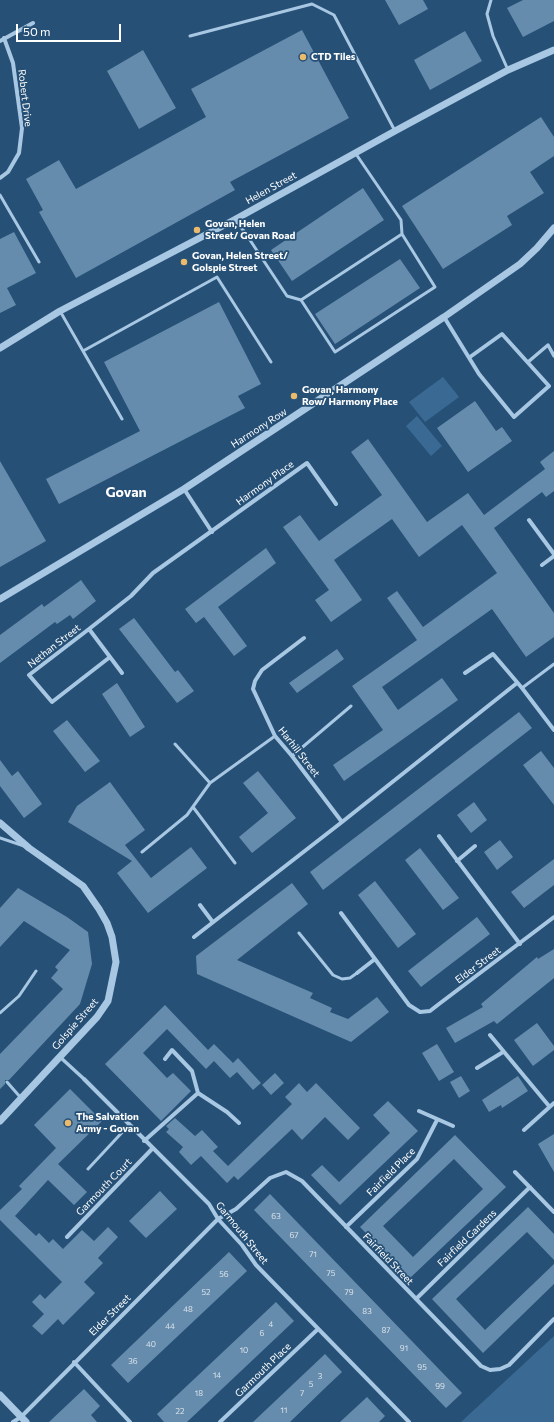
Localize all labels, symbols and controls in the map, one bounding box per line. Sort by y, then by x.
scale bar [18,16,123,42]
text: 50 m [23,24,51,38]
place label: CTD Tiles [311,51,355,63]
marker: CTD Tiles [298,52,308,62]
street label: Robert Drive [16,69,34,127]
street label: Helen Street [243,169,299,207]
place label: Govan, Helen Street/ Govan Road [205,218,295,242]
marker: Govan, Helen Street/ Govan Road [192,225,202,235]
place label: Govan, Helen Street/ Golspie Street [192,250,288,274]
marker: Govan, Helen Street/ Golspie Street [179,257,189,267]
place label: Govan, Harmony Row/ Harmony Place [302,384,398,408]
marker: Govan, Harmony Row/ Harmony Place [289,391,299,401]
street label: Harmony Row [229,405,289,451]
street label: Harmony Place [234,458,296,508]
district label: Govan [105,484,147,500]
street label: Nethan Street [25,622,83,670]
street label: Harhill Street [276,725,322,779]
street label: Elder Street [453,944,503,986]
street label: Golspie Street [49,996,101,1052]
place label: The Salvation Army - Govan [76,1111,139,1134]
marker: The Salvation Army - Govan [63,1118,73,1128]
street label: Fairfield Place [364,1145,418,1199]
street label: Garmouth Court [74,1156,134,1218]
street label: Garmouth Street [213,1199,271,1267]
street label: Fairfield Gardens [435,1207,499,1269]
house number: 63 [271,1211,281,1221]
house number: 67 [289,1230,299,1240]
street label: Fairfield Street [360,1231,416,1287]
house number: 71 [309,1249,317,1259]
house number: 75 [327,1268,335,1278]
house number: 56 [219,1269,229,1279]
house number: 52 [201,1287,211,1297]
house number: 79 [344,1287,354,1297]
street label: Elder Street [87,1292,133,1338]
house number: 48 [183,1304,193,1314]
house number: 83 [362,1306,372,1316]
house number: 4 [269,1319,273,1329]
house number: 44 [165,1321,175,1331]
house number: 87 [381,1325,391,1335]
house number: 6 [260,1328,264,1338]
house number: 40 [146,1339,156,1349]
street label: Garmouth Place [233,1340,293,1400]
house number: 91 [400,1343,408,1353]
house number: 10 [240,1345,248,1355]
house number: 36 [128,1356,138,1366]
house number: 95 [417,1362,427,1372]
house number: 14 [213,1370,221,1380]
house number: 3 [318,1371,322,1381]
house number: 5 [309,1379,313,1389]
house number: 99 [435,1381,445,1391]
house number: 18 [195,1388,203,1398]
house number: 7 [300,1388,304,1398]
house number: 11 [281,1405,287,1415]
house number: 22 [176,1406,184,1416]

